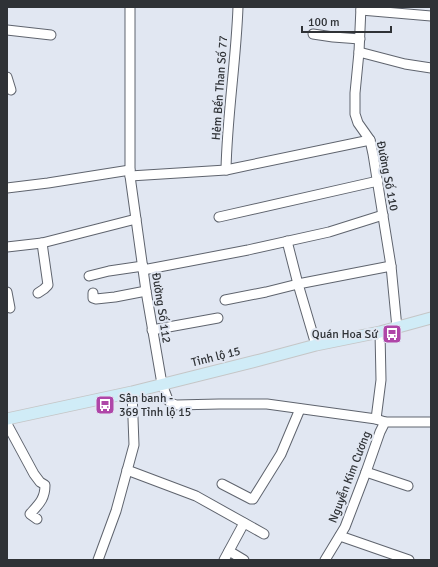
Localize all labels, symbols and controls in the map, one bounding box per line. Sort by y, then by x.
scale bar [302,8,391,34]
text: 100 m [308,15,340,30]
street label: Hẻm Bến Than Số 77 [209,35,231,141]
street label: Đường Số 110 [373,140,401,212]
street label: Đường Số 112 [148,272,174,344]
bus stop icon: Quán Hoa Sứ [381,323,403,345]
place label: Quán Hoa Sứ [312,327,378,342]
street label: Tỉnh lộ 15 [190,344,242,370]
place label: Sân banh - 369 Tỉnh lộ 15 [119,391,191,420]
bus stop icon: Sân banh - 369 Tỉnh lộ 15 [94,394,116,416]
street label: Nguyễn Kim Cương [326,429,374,525]

